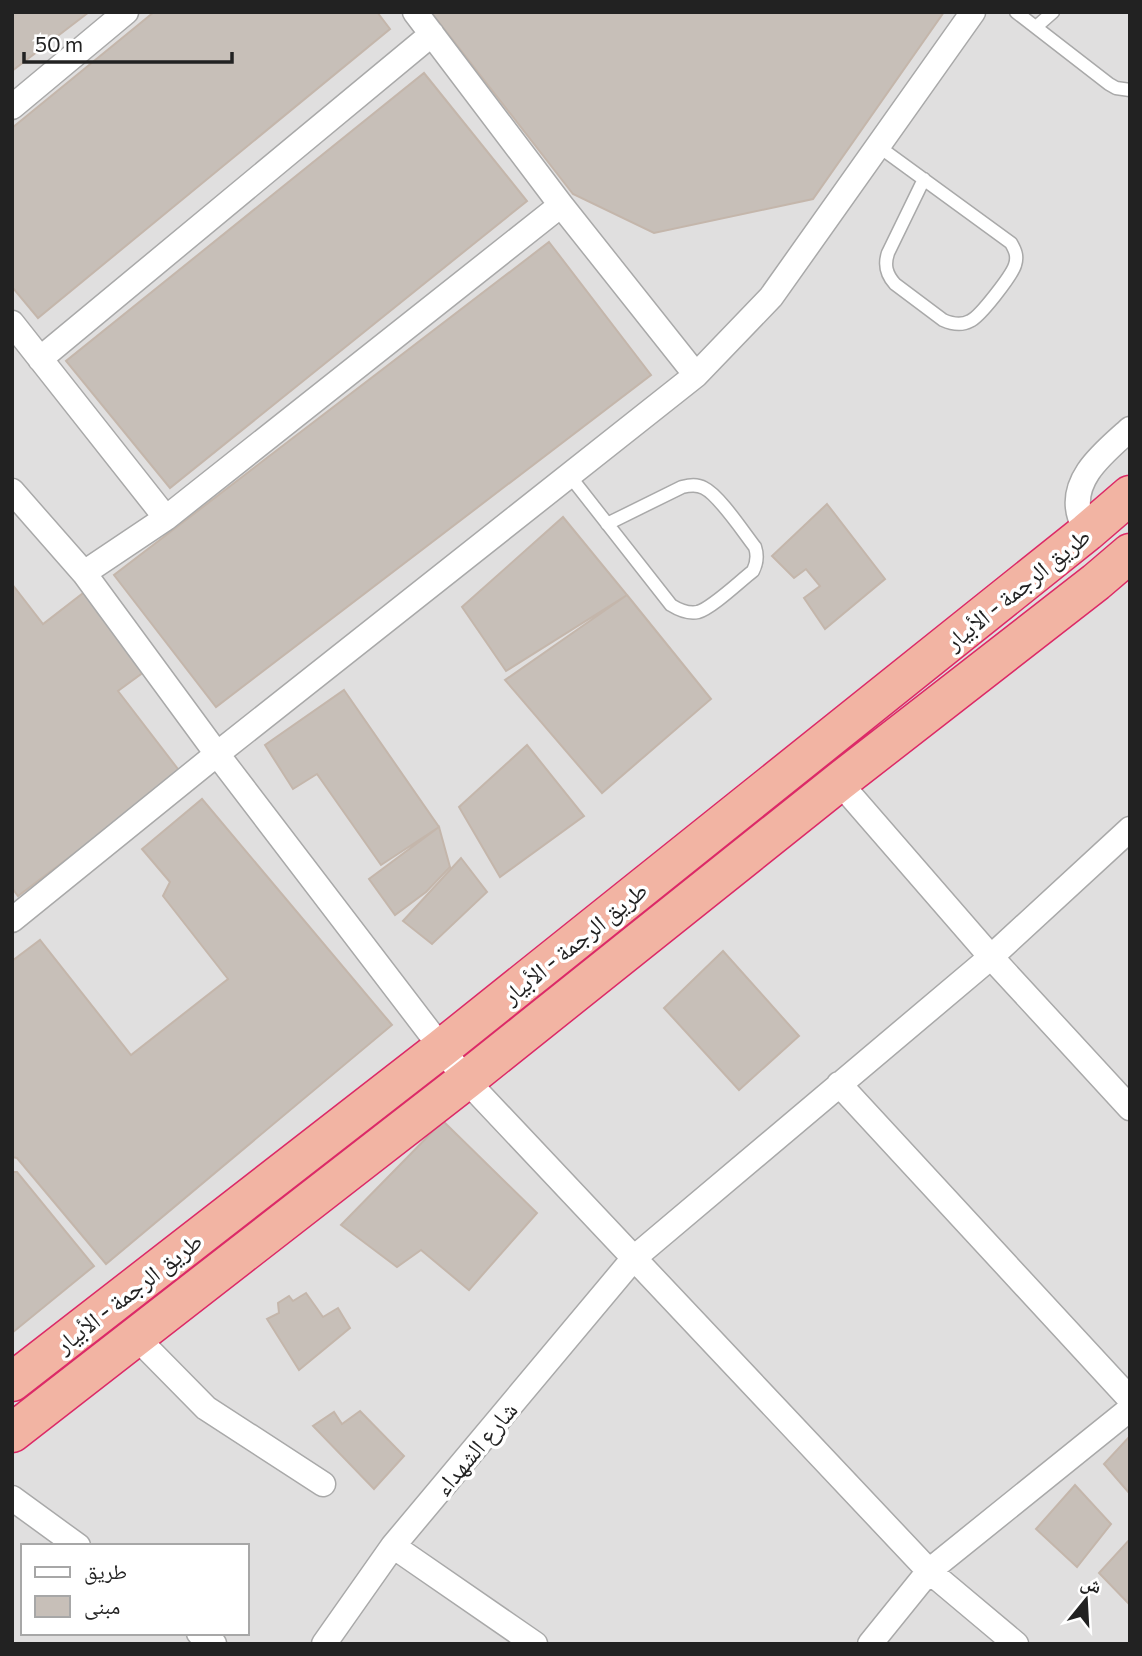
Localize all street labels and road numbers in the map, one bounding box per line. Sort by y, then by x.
street label: طريق الرجمة - الأبيار [938,521,1096,657]
street label: طريق الرجمة - الأبيار [495,875,653,1011]
street label: طريق الرجمة - الأبيار [48,1226,208,1360]
street label: شارع الشهداء [427,1395,524,1502]

